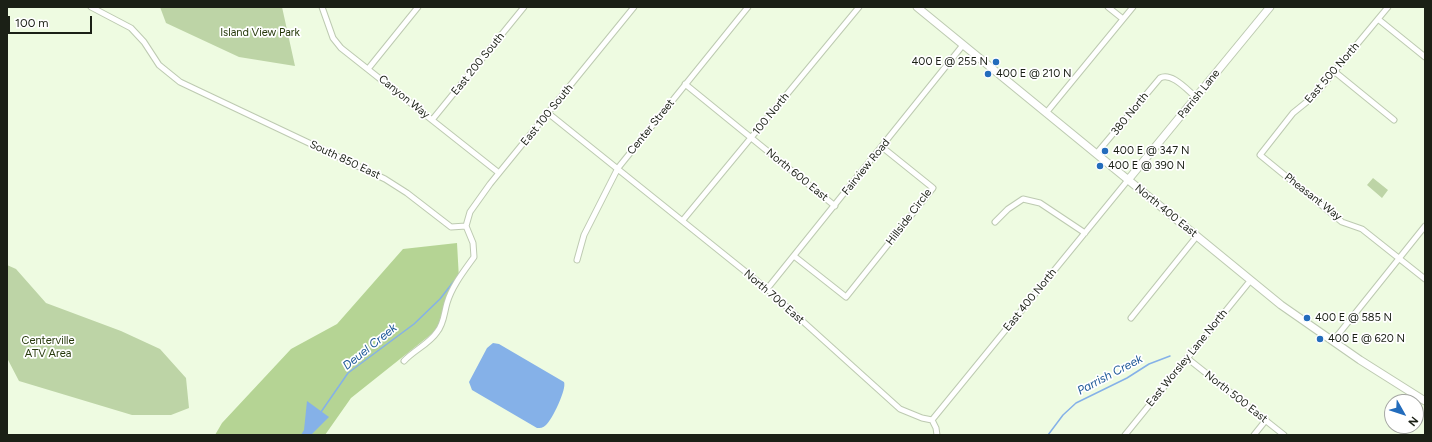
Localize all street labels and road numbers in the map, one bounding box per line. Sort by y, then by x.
street label: East 200 South [449,30,507,98]
street label: East 500 North [1302,40,1362,106]
street label: Parrish Lane [1175,67,1223,121]
street label: Canyon Way [376,72,432,122]
street label: East 100 South [518,82,576,148]
street label: 100 North [750,90,792,138]
street label: 380 North [1109,90,1151,138]
street label: Center Street [625,97,677,157]
street label: Fairview Road [839,136,893,198]
street label: South 850 East [308,138,382,182]
street label: North 600 East [763,146,831,204]
street label: Pheasant Way [1282,170,1344,224]
street label: North 400 East [1132,182,1200,240]
street label: Hillside Circle [884,186,934,248]
street label: East 400 North [1001,266,1059,334]
street label: North 700 East [741,267,807,327]
street label: East Worsley Lane North [1144,307,1230,409]
street label: North 500 East [1202,368,1270,426]

